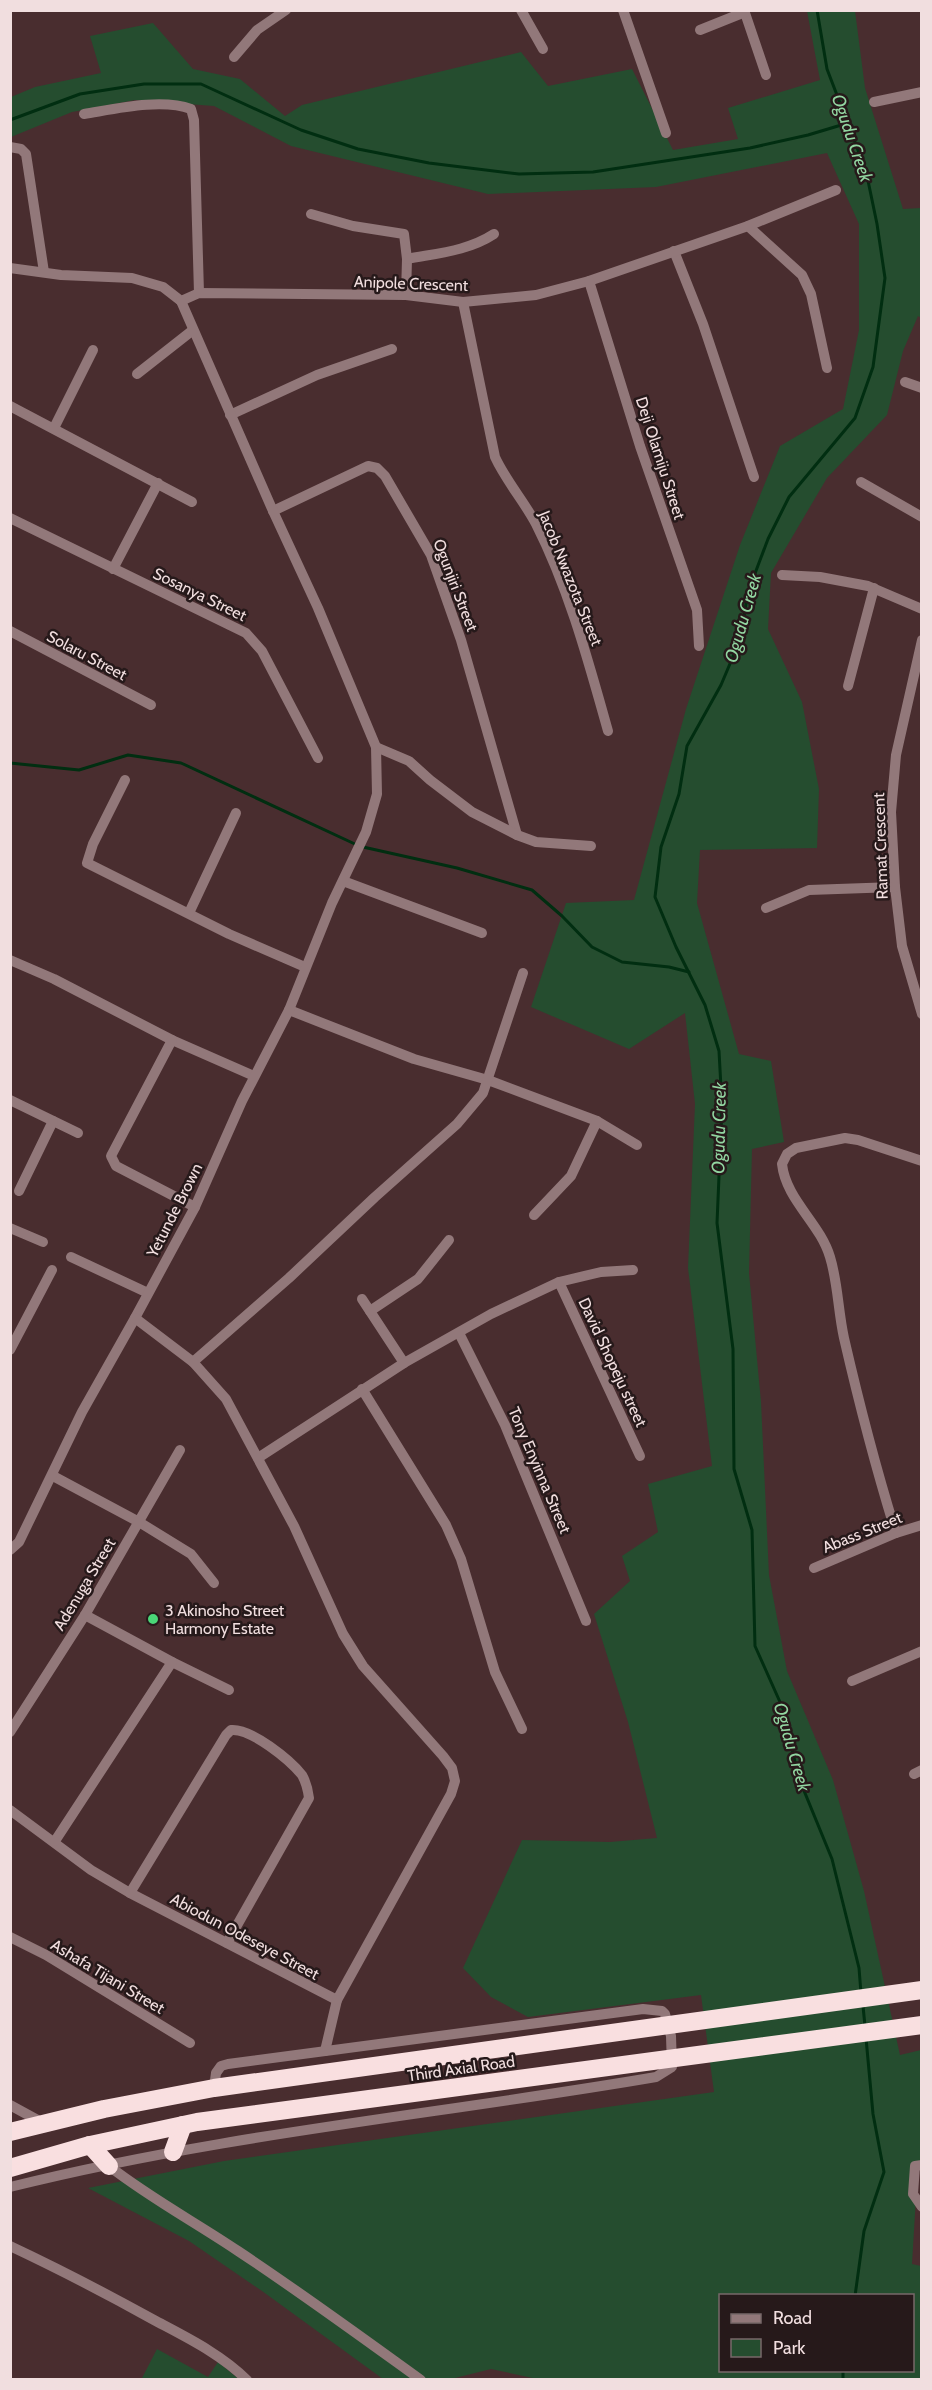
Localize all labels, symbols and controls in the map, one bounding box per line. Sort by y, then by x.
water label: Ogudu Creek [827,91,878,186]
street label: Anipole Crescent [354,272,469,295]
street label: Deji Olamiju Street [632,394,689,522]
street label: Jacob Nwazota Street [534,507,607,649]
street label: Ogunjiri Street [429,536,482,635]
street label: Sosanya Street [150,564,250,626]
water label: Ogudu Creek [720,570,767,665]
street label: Solaru Street [44,626,131,685]
street label: Ramat Crescent [869,792,892,900]
water label: Ogudu Creek [707,1081,731,1174]
street label: Yetunde Brown [142,1160,206,1261]
street label: David Shopeju street [574,1295,651,1430]
street label: Tony Enyinna Street [504,1404,575,1537]
street label: Abass Street [820,1508,905,1557]
street label: Adenuga Street [49,1534,120,1634]
place label: 3 Akinosho Street Harmony Estate [165,1601,285,1638]
marker: 3 Akinosho Street Harmony Estate [146,1612,160,1626]
water label: Ogudu Creek [769,1700,816,1795]
street label: Abiodun Odeseye Street [167,1889,323,1984]
street label: Ashafa Tijani Street [47,1935,169,2018]
street label: Third Axial Road [406,2052,516,2085]
legend [719,2294,914,2372]
text: Road [773,2307,812,2329]
text: Park [773,2337,806,2359]

